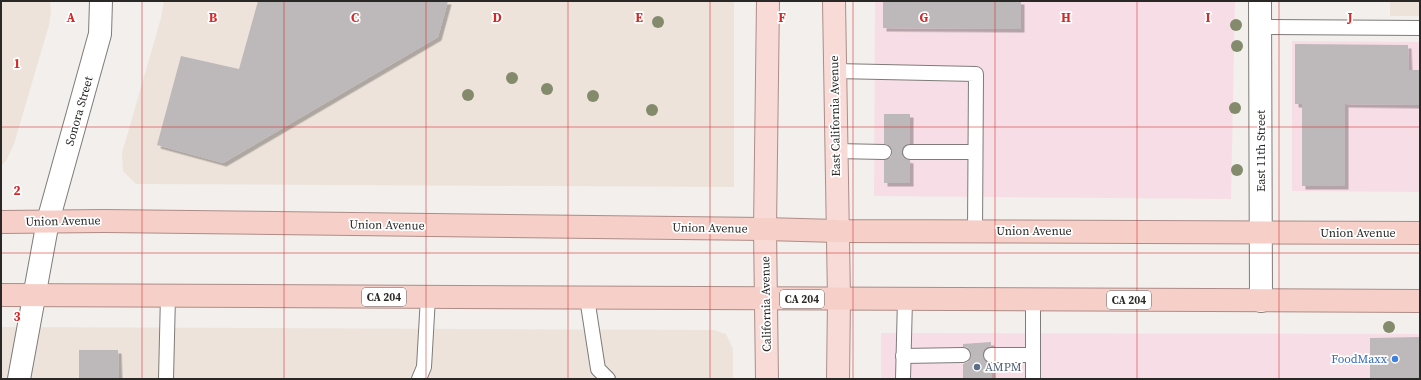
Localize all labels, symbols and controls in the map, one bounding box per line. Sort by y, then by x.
text: A [67,9,76,26]
text: B [209,9,218,26]
text: C [351,9,359,26]
text: D [492,9,502,26]
text: E [635,9,643,26]
text: F [778,9,786,26]
text: G [920,9,929,26]
text: H [1061,9,1071,26]
text: I [1205,9,1211,26]
text: J [1346,9,1353,26]
text: 1 [13,55,21,72]
street label: East California Avenue [826,55,844,177]
street label: Sonora Street [61,74,97,148]
street label: East 11th Street [1253,110,1269,192]
text: 2 [13,182,21,199]
street label: Union Avenue [25,212,101,230]
street label: Union Avenue [349,216,425,234]
street label: Union Avenue [672,219,748,237]
street label: Union Avenue [996,223,1072,239]
street label: Union Avenue [1320,225,1396,241]
street label: California Avenue [757,256,775,352]
road number: CA 204 [362,288,406,306]
road number: CA 204 [780,290,824,308]
road number: CA 204 [1107,291,1151,309]
text: 3 [13,308,21,325]
place label: FoodMaxx [1331,351,1388,367]
marker: FoodMaxx [1390,354,1400,364]
place label: AMPM [985,359,1022,375]
marker: AMPM [972,362,982,372]

